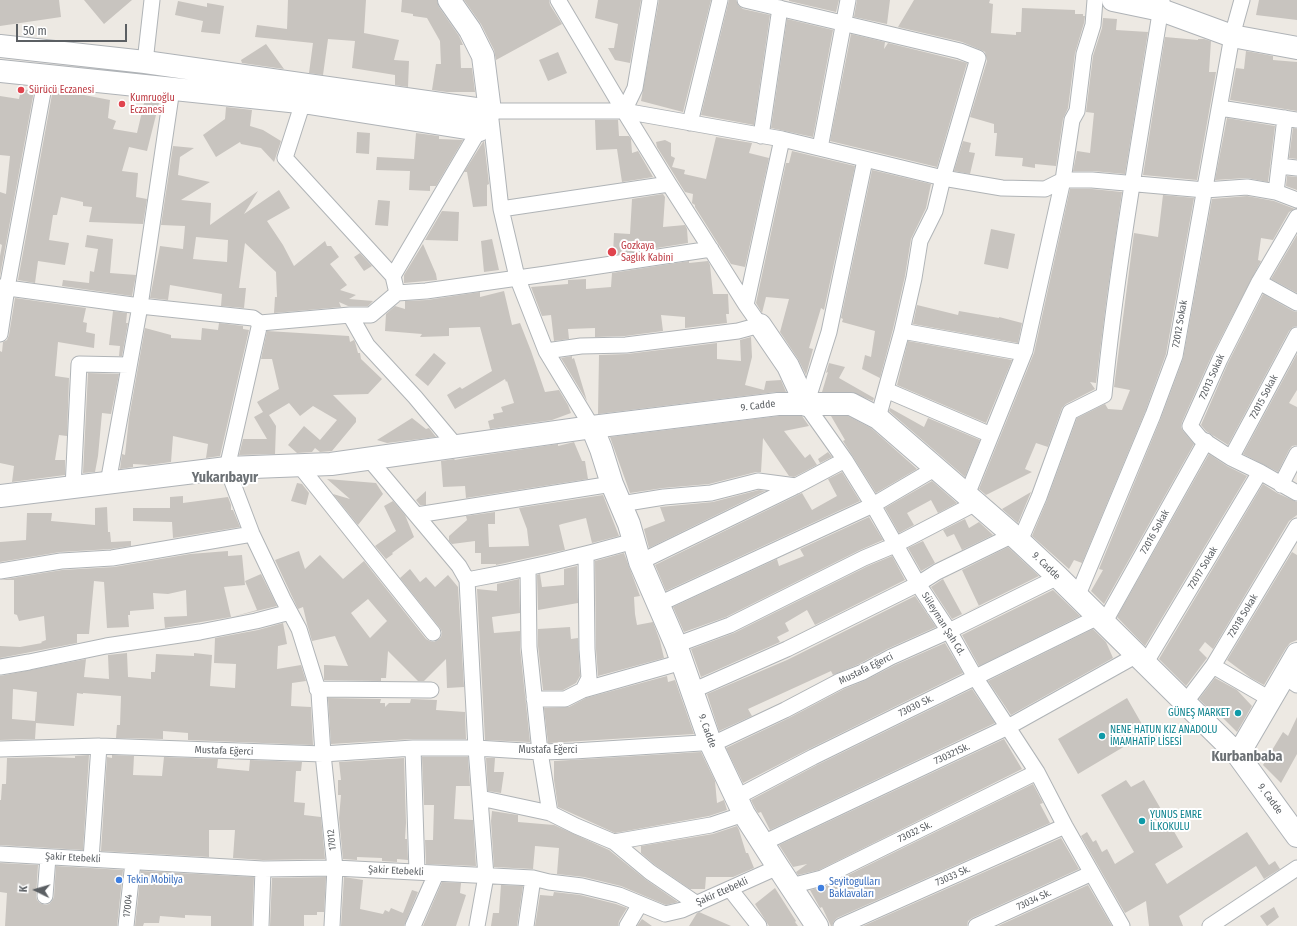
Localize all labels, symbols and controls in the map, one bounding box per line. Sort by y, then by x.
scale bar [18,16,129,42]
text: 50 m [23,24,47,38]
place label: Sürücü Eczanesi [29,84,94,96]
marker: Sürücü Eczanesi [16,85,26,95]
place label: Kumruoğlu Eczanesi [130,92,175,116]
marker: Kumruoğlu Eczanesi [117,99,127,109]
place label: Gozkaya Saglık Kabini [621,240,673,264]
marker: Gozkaya Saglık Kabini [606,246,618,258]
street label: 72012 Sokak [1170,299,1190,349]
street label: 72013 Sokak [1197,352,1227,402]
street label: 72015 Sokak [1247,373,1281,421]
street label: 9. Cadde [740,398,776,414]
district label: Yukarıbayır [192,470,258,486]
street label: 72016 Sokak [1138,508,1172,556]
street label: 72017 Sokak [1186,544,1220,592]
street label: 9. Cadde [1029,550,1063,582]
street label: Süleyman Şah Cd. [919,590,967,658]
street label: 72018 Sokak [1225,592,1261,640]
street label: Mustafa Eğerci [837,651,895,687]
street label: 73030 Sk. [897,692,935,720]
place label: GÜNEŞ MARKET [1168,707,1230,719]
marker: GÜNEŞ MARKET [1233,708,1243,718]
street label: 9. Cadde [695,713,719,749]
place label: NENE HATUN KIZ ANADOLU İMAMHATİP LİSESİ [1110,724,1217,748]
marker: NENE HATUN KIZ ANADOLU İMAMHATİP LİSESİ [1097,731,1107,741]
street label: 730321Sk. [932,741,972,767]
street label: Mustafa Eğerci [194,744,254,758]
street label: Mustafa Eğerci [519,744,577,756]
district label: Kurbanbaba [1211,749,1283,765]
street label: 9. Cadde [1255,781,1285,817]
place label: YUNUS EMRE İLKOKULU [1150,809,1202,832]
marker: YUNUS EMRE İLKOKULU [1137,816,1147,826]
street label: 73032 Sk. [896,819,934,845]
street label: 17012 [325,829,339,851]
street label: Şakir Etebekli [45,851,101,865]
street label: 73033 Sk. [934,863,972,889]
street label: Şakir Etebekli [368,864,424,878]
north arrow [16,870,56,910]
place label: Tekin Mobilya [127,874,183,886]
marker: Tekin Mobilya [114,875,124,885]
street label: Şakir Etebekli [694,875,750,909]
place label: Seyitogulları Baklavaları [829,876,880,900]
marker: Seyitogulları Baklavaları [816,883,826,893]
text: K [17,885,30,893]
street label: 73034 Sk. [1015,887,1053,913]
street label: 17004 [121,894,135,918]

